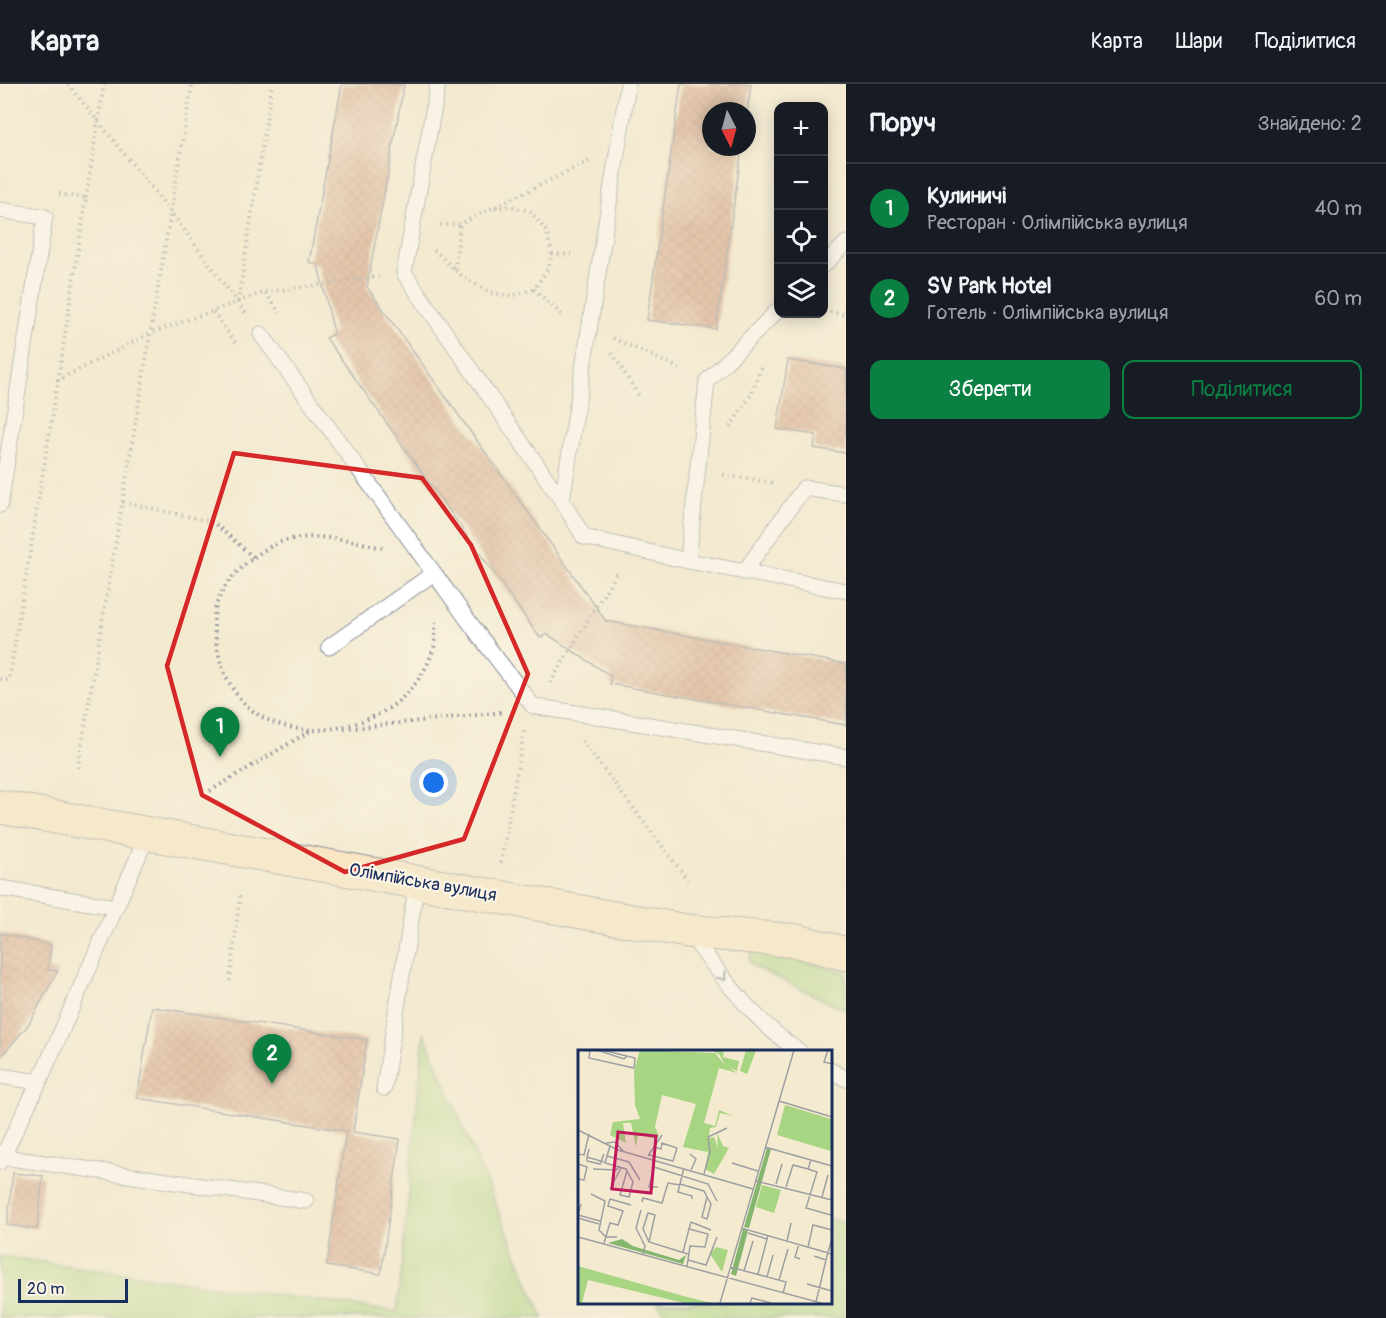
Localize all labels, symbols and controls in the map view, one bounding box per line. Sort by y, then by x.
text: Карта [30,24,99,59]
text: Карта [1091,28,1143,55]
text: Шари [1176,28,1222,55]
text: Поділитися [1255,28,1356,55]
north arrow [702,102,756,156]
map controls [774,102,828,318]
button: + [774,102,828,156]
text: Поруч [870,107,936,139]
text: Знайдено: 2 [1258,111,1362,136]
button: − [774,156,828,210]
text: Кулиничі [927,182,1006,210]
text: 1 [886,196,893,221]
text: 40 m [1315,196,1362,221]
button: locate [774,210,828,264]
text: Ресторан · Олімпійська вулиця [927,210,1188,235]
button: layers [774,264,828,318]
text: SV Park Hotel [927,272,1052,300]
text: 2 [884,286,895,311]
text: 60 m [1315,286,1362,311]
text: Готель · Олімпійська вулиця [927,300,1168,325]
button: Зберегти [870,360,1110,419]
button: Поділитися [1122,360,1362,419]
pin: 1 [200,708,240,757]
your location [419,768,448,797]
street label: Олімпійська вулиця [347,858,499,907]
one-way arrow [716,970,727,981]
pin: 2 [252,1034,292,1084]
inset map [578,1050,831,1303]
scale bar [18,1276,128,1304]
text: 20 m [27,1279,65,1299]

